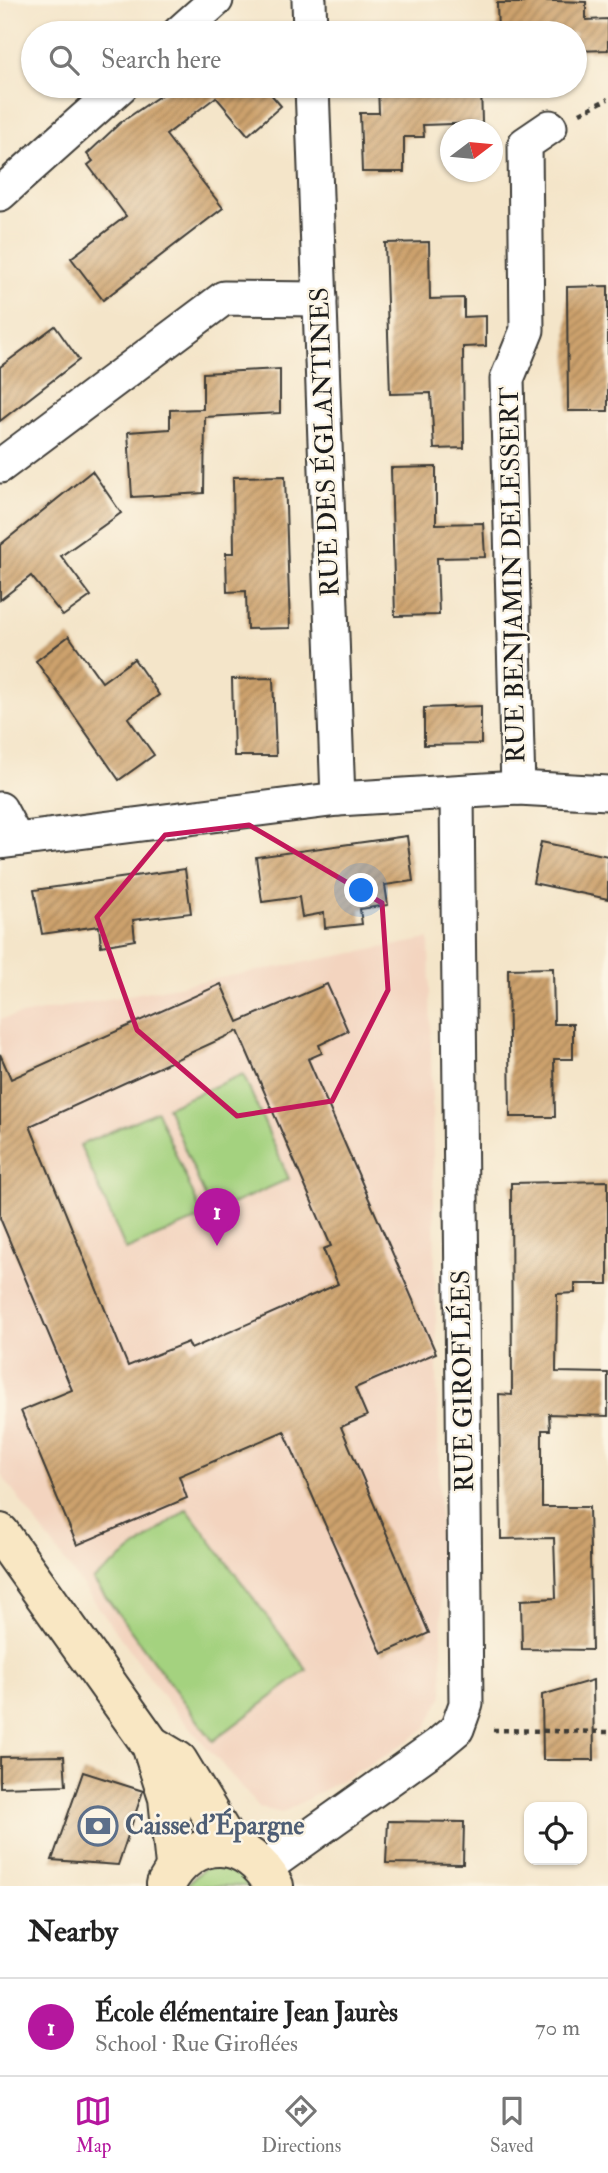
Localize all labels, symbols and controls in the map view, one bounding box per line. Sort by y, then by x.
search box [21,21,587,98]
icon: search [45,41,83,79]
text: Search here [101,44,221,76]
north arrow [440,119,503,182]
street label: RUE DES ÉGLANTINES [302,287,346,597]
street label: RUE BENJAMIN DELESSERT [494,387,532,763]
your location [344,873,378,907]
pin: 1 [194,1188,240,1246]
street label: RUE GIROFLÉES [443,1270,481,1492]
map controls [524,1802,587,1865]
button: locate [524,1802,587,1865]
bank icon: Caisse d'Épargne [77,1805,119,1847]
place label: Caisse d'Épargne [125,1807,304,1843]
text: Nearby [28,1913,118,1950]
text: École élémentaire Jean Jaurès [95,1997,398,2029]
text: 1 [47,2013,55,2042]
text: 70 m [535,2013,580,2042]
text: School · Rue Giroflées [95,2029,298,2058]
tab: Map [74,2092,112,2158]
tab: Directions [261,2092,341,2158]
tab: Saved [490,2092,534,2158]

